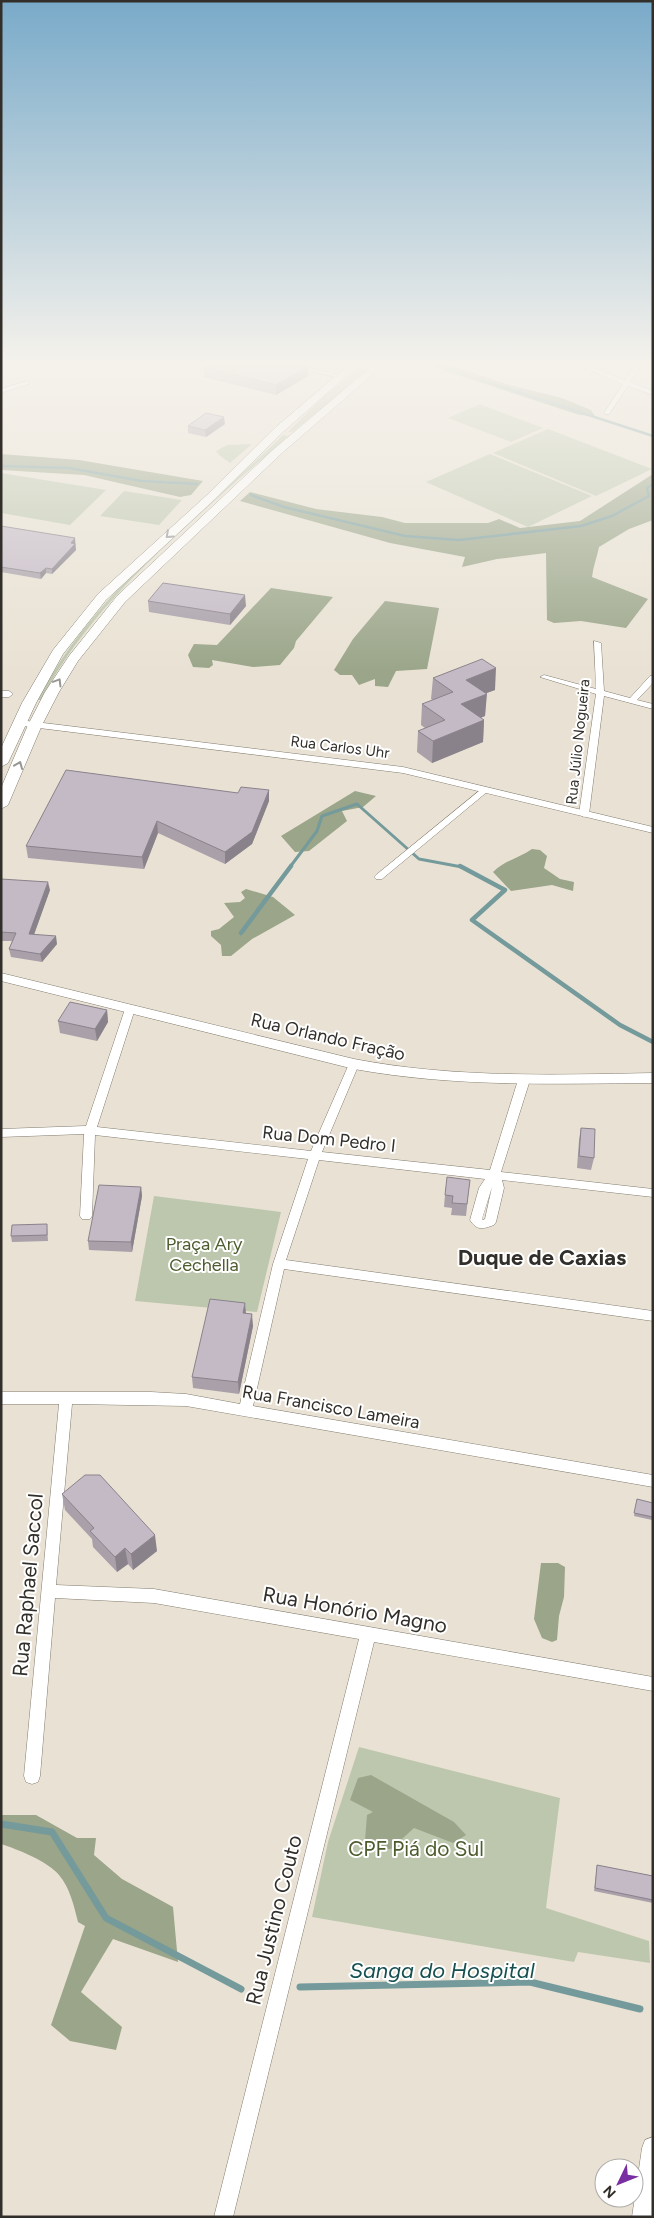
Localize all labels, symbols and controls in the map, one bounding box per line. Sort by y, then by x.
one-way arrow [166,529,175,538]
street label: Rua Júlio Nogueira [562,678,594,806]
one-way arrow [52,679,62,688]
street label: Rua Carlos Uhr [290,732,390,762]
one-way arrow [13,761,23,770]
street label: Rua Orlando Fração [249,1009,407,1065]
street label: Rua Dom Pedro I [261,1121,397,1157]
park label: Praça Ary Cechella [166,1233,243,1276]
district label: Duque de Caxias [458,1244,626,1271]
street label: Rua Francisco Lameira [241,1381,421,1433]
street label: Rua Raphael Saccol [7,1492,48,1678]
street label: Rua Honório Magno [261,1581,449,1638]
street label: Rua Justino Couto [240,1832,307,2007]
park label: CPF Piá do Sul [348,1836,484,1861]
water label: Sanga do Hospital [349,1957,535,1984]
north arrow [594,2158,644,2208]
text: N [600,2182,620,2201]

